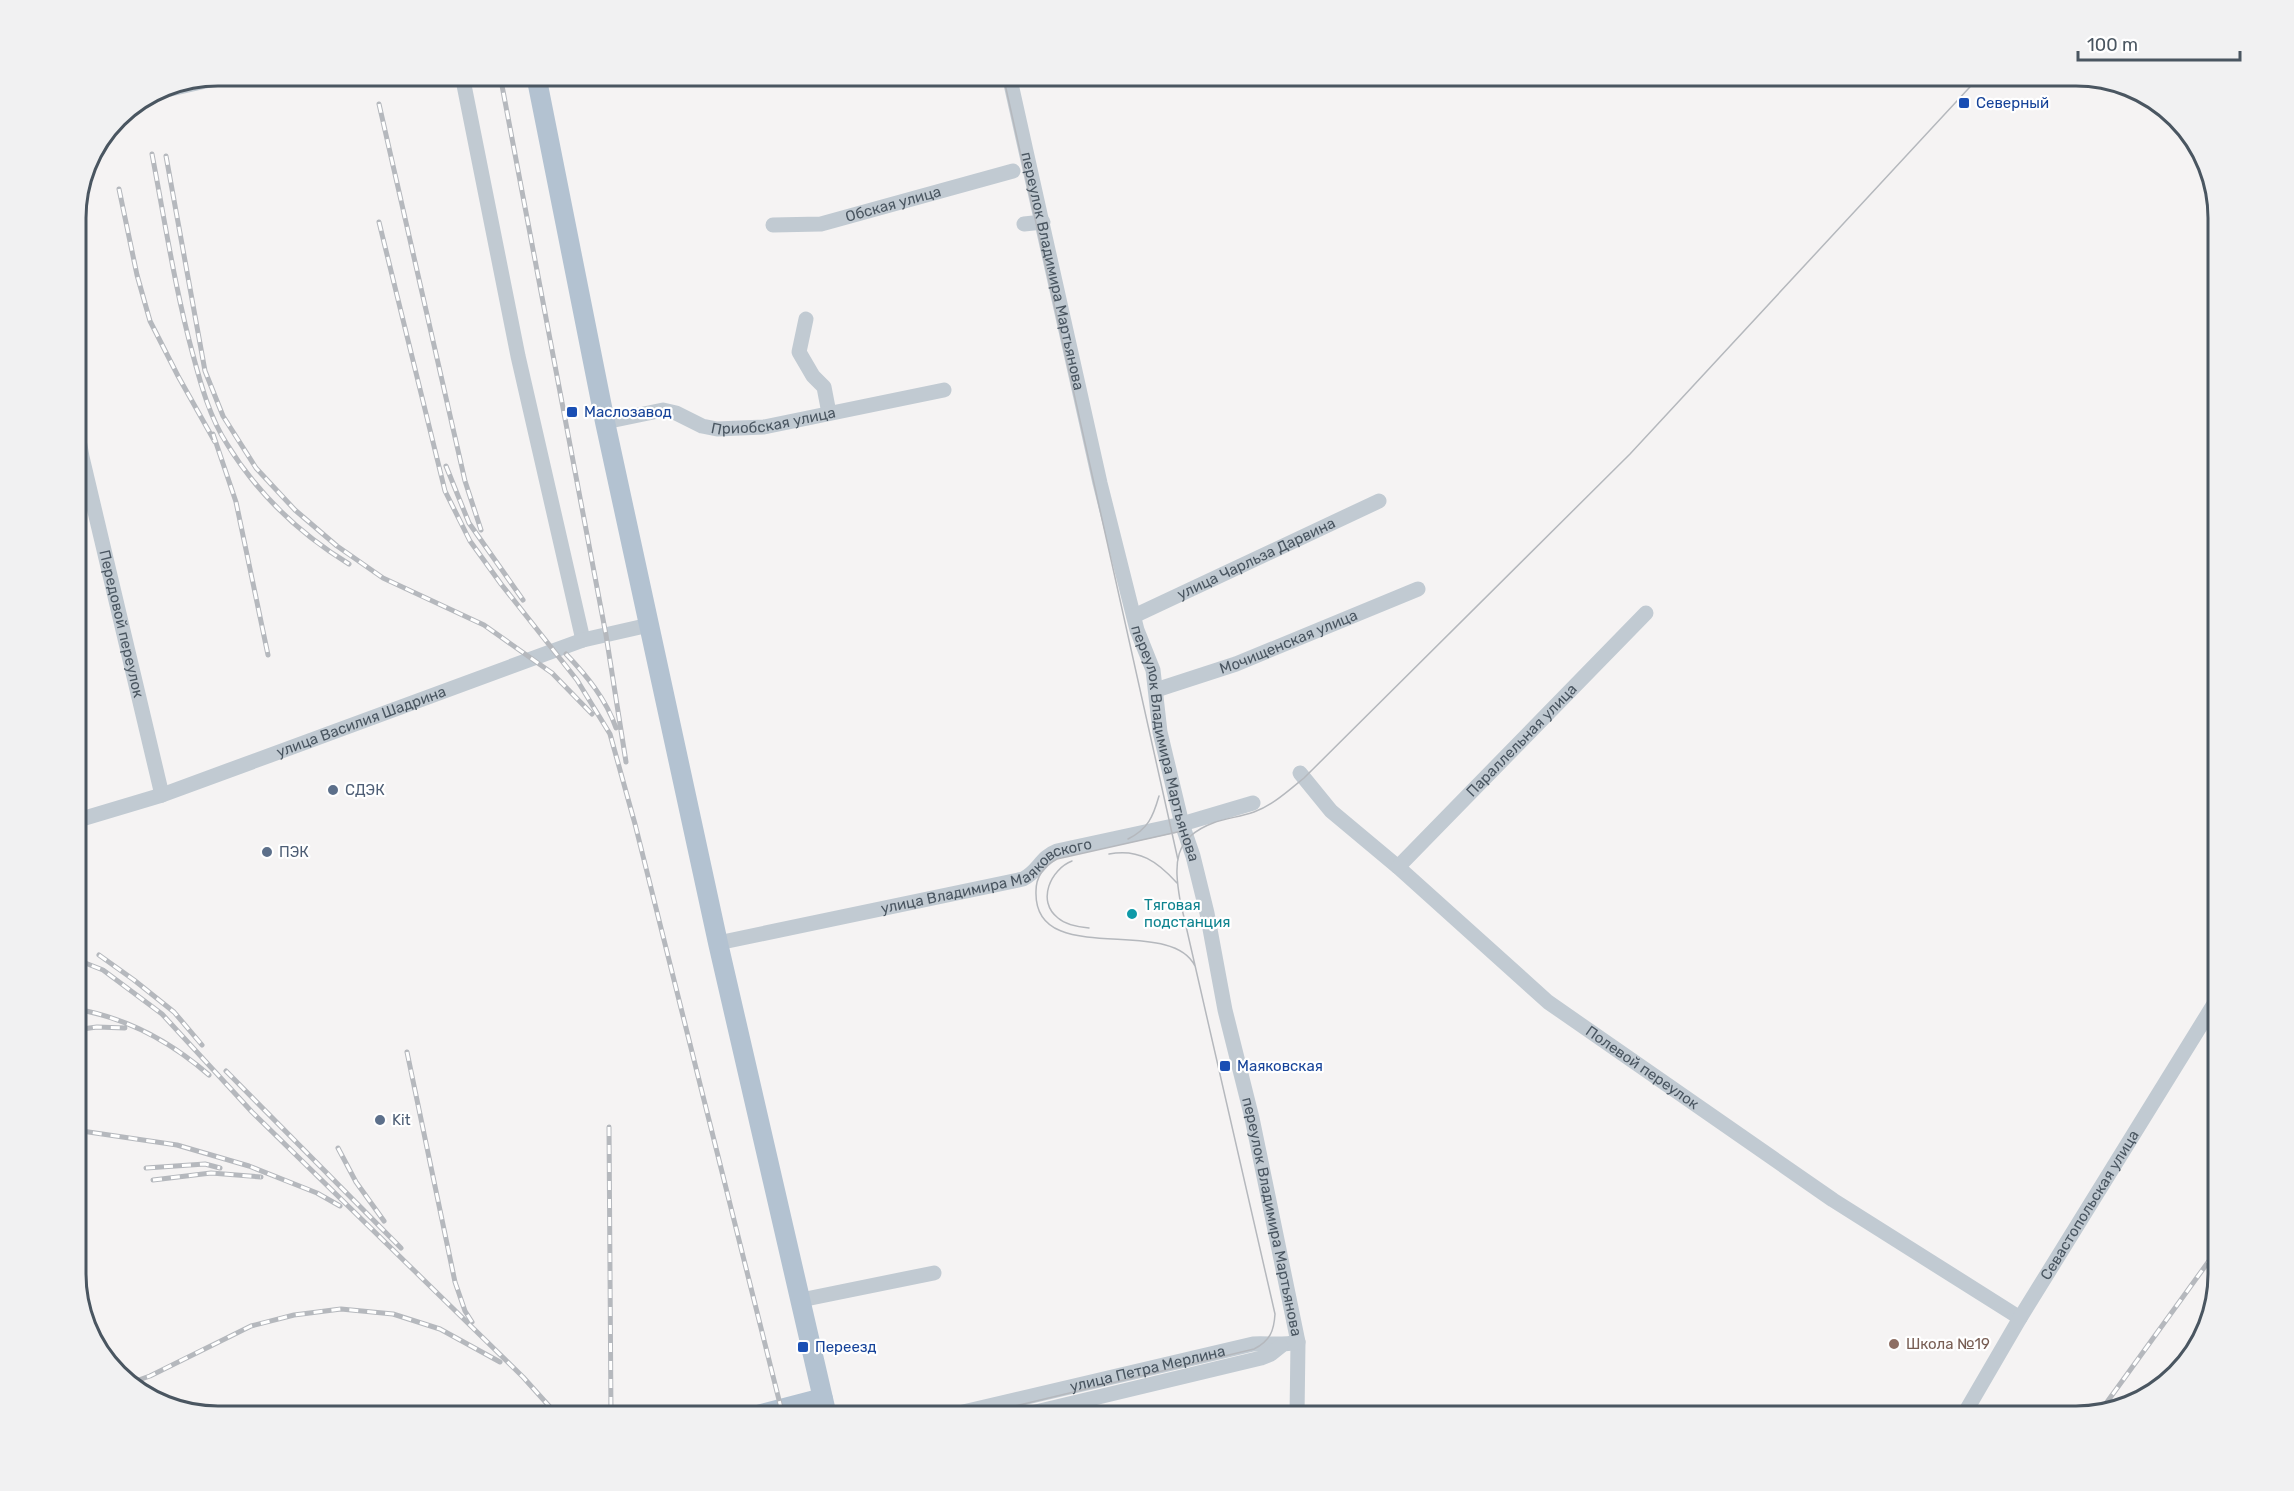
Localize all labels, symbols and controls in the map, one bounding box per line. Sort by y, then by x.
scale bar [2078,24,2240,62]
text: 100 m [2087,34,2138,56]
place label: Северный [1976,94,2049,112]
marker: Северный [1957,96,1971,110]
street label: переулок Владимира Мартьянова [1017,150,1088,392]
street label: Обская улица [843,182,943,226]
place label: Маслозавод [584,403,672,421]
street label: Приобская улица [710,404,837,439]
marker: Маслозавод [565,405,579,419]
street label: улица Чарльза Дарвина [1174,514,1338,603]
street label: Передовой переулок [95,548,148,700]
street label: Мочищенская улица [1217,606,1360,678]
street label: переулок Владимира Мартьянова [1127,623,1203,863]
street label: Параллельная улица [1463,680,1581,801]
street label: улица Василия Шадрина [274,682,448,761]
place label: СДЭК [345,781,385,799]
marker: СДЭК [326,783,340,797]
street label: улица Владимира Маяковского [879,835,1093,918]
place label: ПЭК [279,843,309,861]
marker: ПЭК [260,845,274,859]
place label: Тяговая подстанция [1144,896,1230,931]
marker: Тяговая подстанция [1125,907,1139,921]
street label: Полевой переулок [1582,1022,1702,1113]
place label: Маяковская [1237,1057,1323,1075]
marker: Маяковская [1218,1059,1232,1073]
street label: переулок Владимира Мартьянова [1238,1095,1306,1338]
place label: Kit [392,1111,411,1129]
marker: Kit [373,1113,387,1127]
street label: Севастопольская улица [2037,1127,2143,1283]
place label: Школа №19 [1906,1335,1990,1353]
marker: Школа №19 [1887,1337,1901,1351]
place label: Переезд [815,1338,877,1356]
marker: Переезд [796,1340,810,1354]
street label: улица Петра Мерлина [1068,1342,1227,1396]

